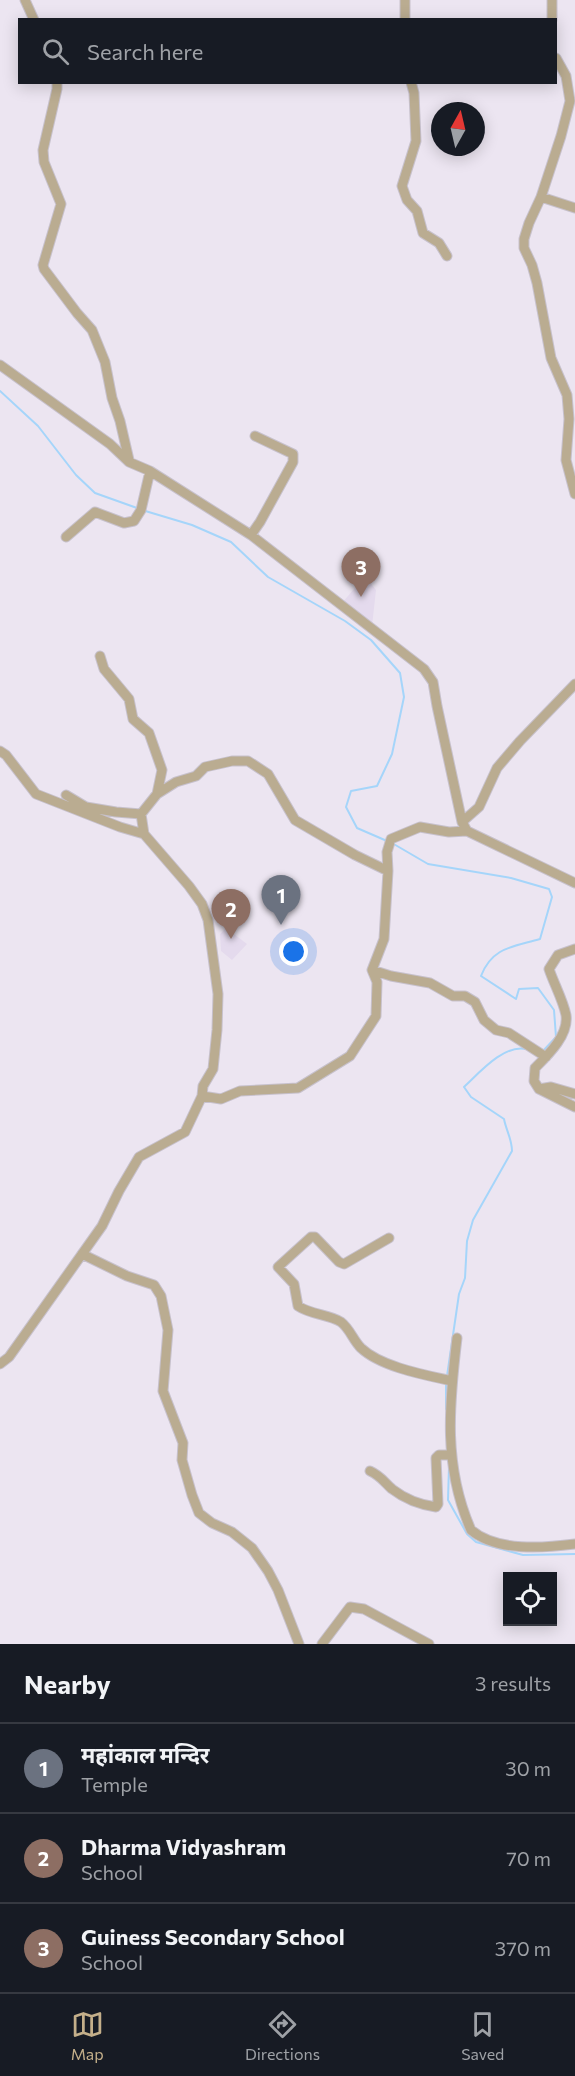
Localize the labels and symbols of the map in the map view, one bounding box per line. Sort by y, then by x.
north arrow [431,102,485,156]
pin: 3 [342,548,380,597]
pin: 1 [262,876,300,925]
pin: 2 [212,890,250,939]
your location [279,937,308,966]

